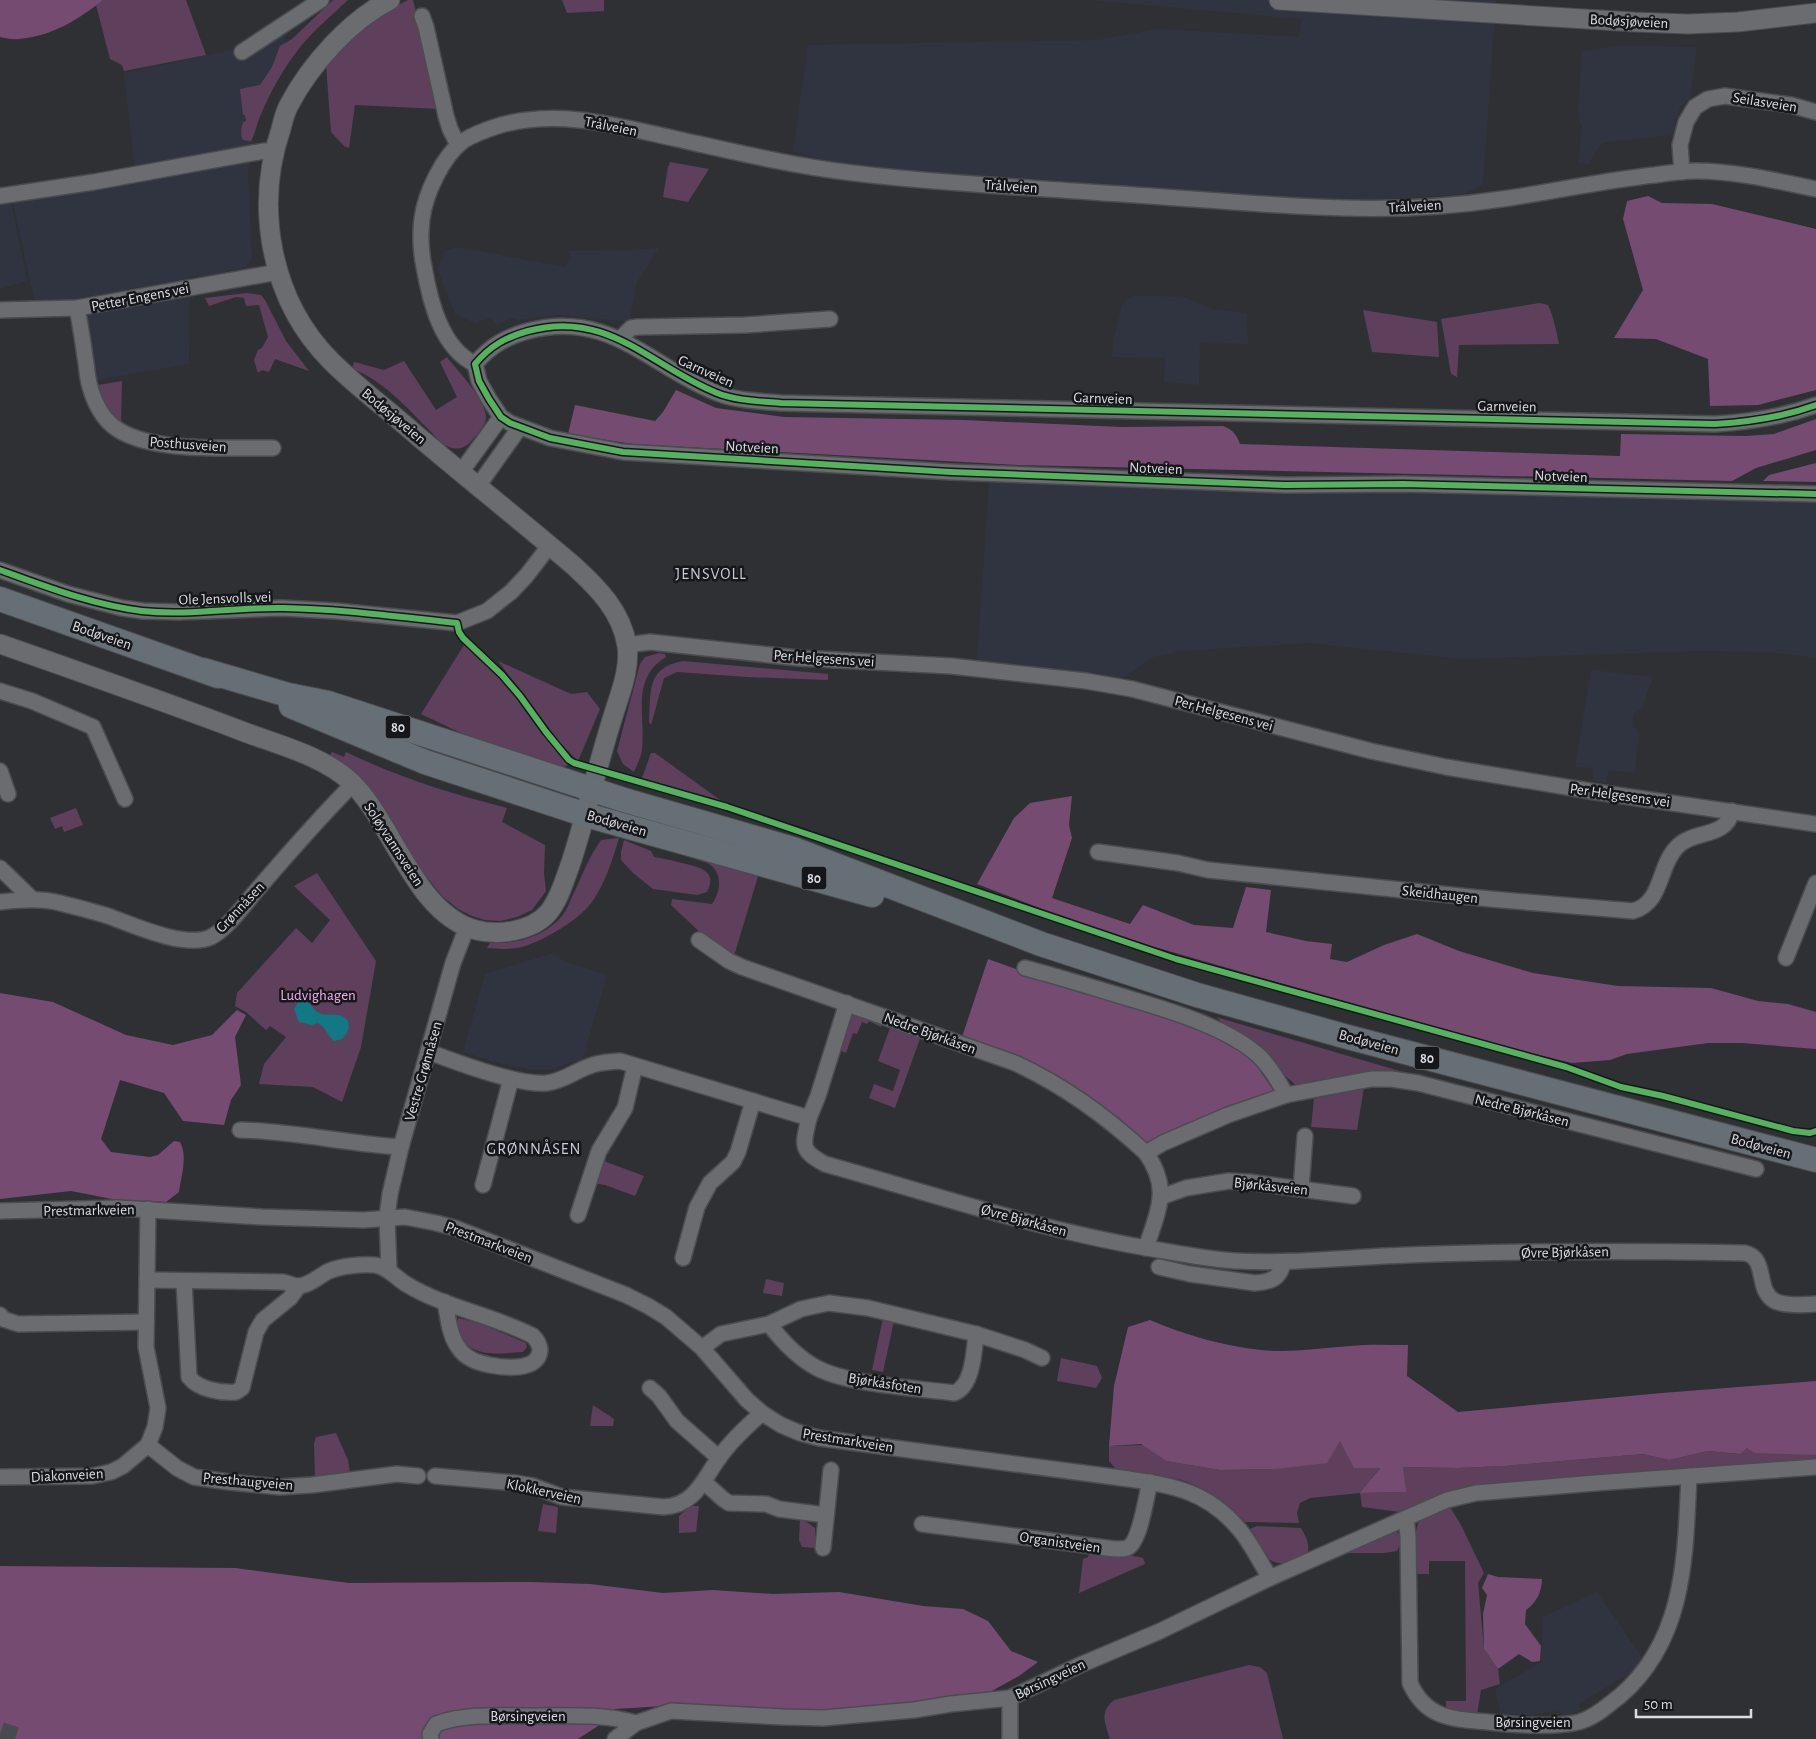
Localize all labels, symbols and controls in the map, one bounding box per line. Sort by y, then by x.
street label: Bodøsjøveien [1589,12,1669,31]
street label: Seilasveien [1732,90,1798,115]
street label: Trålveien [583,114,638,139]
street label: Trålveien [984,177,1038,196]
street label: Trålveien [1388,198,1442,215]
street label: Petter Engens vei [90,281,190,314]
street label: Garnveien [676,353,736,390]
street label: Bodøsjøveien [359,385,429,447]
street label: Garnveien [1073,390,1133,407]
street label: Garnveien [1477,398,1537,415]
street label: Posthusveien [149,434,227,455]
street label: Notveien [725,439,779,456]
street label: Notveien [1129,460,1183,477]
street label: Notveien [1534,468,1588,485]
district label: JENSVOLL [675,566,747,582]
street label: Ole Jensvolls vei [178,589,272,608]
street label: Bodøveien [70,618,133,653]
street label: Per Helgesens vei [773,647,875,670]
street label: Per Helgesens vei [1173,693,1275,734]
road number: 80 [386,716,410,739]
street label: Per Helgesens vei [1569,781,1671,810]
street label: Soløyvannsveien [361,800,426,889]
street label: Bodøveien [585,808,649,839]
road number: 80 [802,866,826,890]
street label: Grønnåsen [213,879,267,936]
street label: Skeidhaugen [1401,883,1479,906]
park label: Ludvighagen [280,988,356,1003]
street label: Nedre Bjørkåsen [882,1010,978,1057]
street label: Vestre Grønnåsen [402,1020,445,1122]
street label: Bodøveien [1337,1027,1401,1058]
road number: 80 [1414,1046,1440,1070]
street label: Nedre Bjørkåsen [1473,1092,1571,1129]
street label: Bodøveien [1729,1131,1793,1162]
district label: GRØNNÅSEN [487,1139,581,1157]
street label: Bjørkåsveien [1233,1175,1309,1198]
street label: Prestmarkveien [43,1202,135,1219]
street label: Øvre Bjørkåsen [979,1202,1068,1239]
street label: Prestmarkveien [443,1219,534,1266]
street label: Øvre Bjørkåsen [1521,1244,1609,1261]
street label: Bjørkåsfoten [847,1370,923,1397]
street label: Prestmarkveien [802,1426,894,1455]
street label: Diakonveien [30,1466,104,1485]
street label: Presthaugveien [202,1470,294,1493]
street label: Klokkerveien [505,1476,583,1507]
street label: Organistveien [1019,1529,1101,1556]
street label: Børsingveien [1013,1657,1088,1702]
scale bar [1636,1686,1751,1718]
text: 50 m [1644,1697,1673,1712]
street label: Børsingveien [490,1709,566,1724]
street label: Børsingveien [1495,1715,1571,1730]

